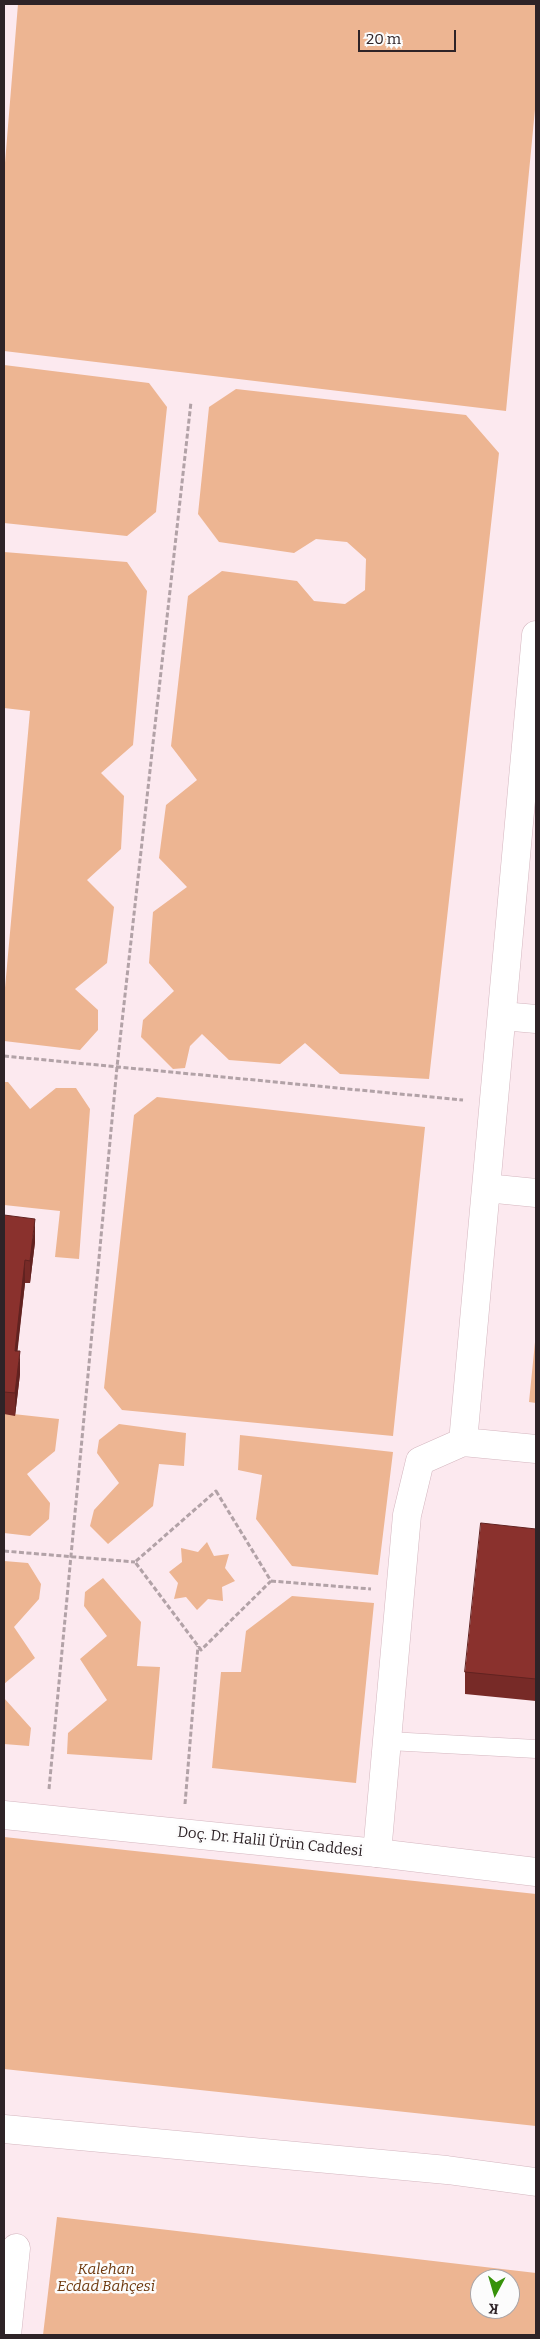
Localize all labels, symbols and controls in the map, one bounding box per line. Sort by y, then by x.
scale bar [360,20,458,52]
text: 20 m [366,30,401,48]
street label: Doç. Dr. Halil Ürün Caddesi [176,1823,364,1861]
park label: Kalehan Ecdad Bahçesi [57,2261,155,2296]
north arrow [470,2269,520,2319]
text: K [488,2299,499,2317]

